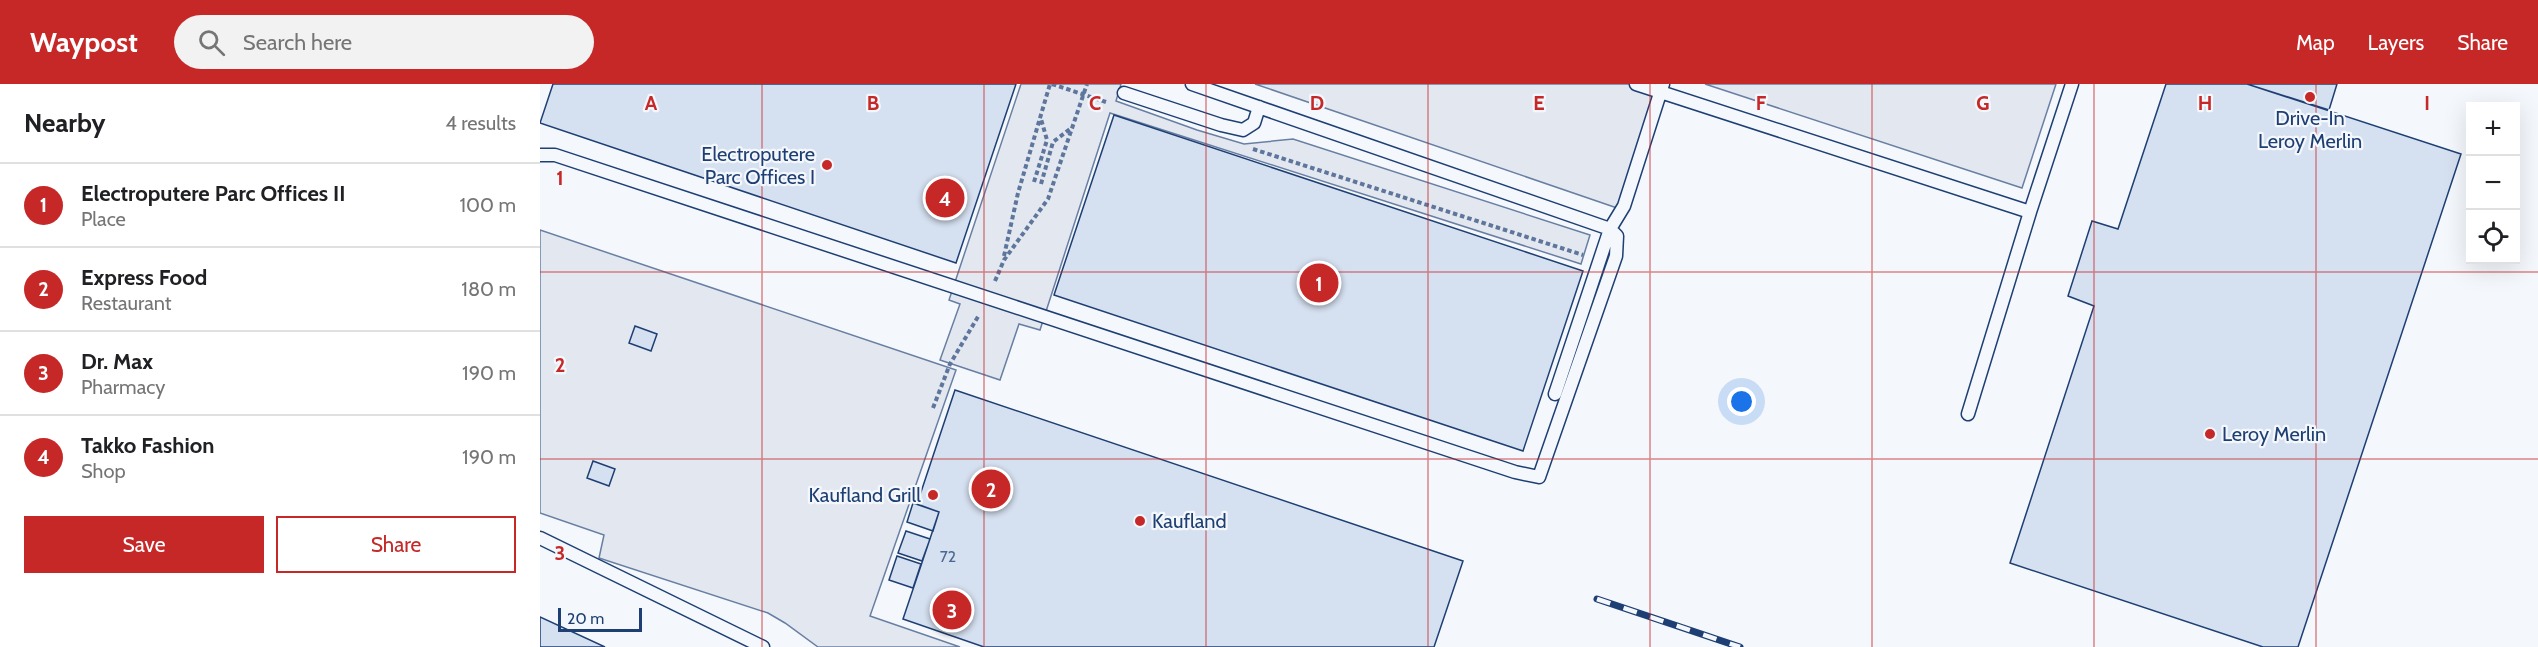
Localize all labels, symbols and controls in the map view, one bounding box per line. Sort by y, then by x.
search box [174,15,594,69]
text: Waypost [30,25,138,59]
icon: search [195,26,228,59]
text: Search here [243,29,352,56]
text: Map [2296,30,2335,55]
text: Layers [2368,30,2424,55]
text: Share [2457,30,2508,55]
marker: Drive-In Leroy Merlin [2303,90,2317,104]
text: A [645,91,658,115]
text: B [867,91,879,115]
text: C [1089,91,1101,115]
text: D [1310,91,1324,115]
text: E [1533,91,1545,115]
text: F [1756,91,1767,115]
text: G [1976,91,1990,115]
text: H [2198,91,2212,115]
text: I [2424,91,2430,115]
map controls [2466,102,2520,264]
button: + [2466,102,2520,156]
place label: Drive-In Leroy Merlin [2258,106,2362,153]
text: Nearby [24,107,105,139]
text: 4 results [445,111,516,135]
place label: Electroputere Parc Offices I [701,142,815,189]
button: − [2466,156,2520,210]
marker: Electroputere Parc Offices I [820,158,834,172]
text: 1 [556,166,564,190]
pin: 4 [926,176,964,220]
text: Electroputere Parc Offices II [81,180,345,207]
text: 1 [40,193,47,217]
text: 100 m [460,193,516,217]
text: Place [81,207,126,231]
button: locate [2466,210,2520,264]
pin: 1 [1300,260,1338,306]
text: Express Food [81,264,207,291]
text: 2 [38,277,49,301]
text: 180 m [461,277,516,301]
text: Restaurant [81,291,172,315]
text: Dr. Max [81,348,153,375]
text: 2 [555,353,565,377]
text: 3 [38,361,49,385]
text: 190 m [462,361,516,385]
text: Pharmacy [81,375,165,399]
your location [1727,387,1756,416]
place label: Leroy Merlin [2222,422,2326,446]
marker: Leroy Merlin [2203,427,2217,441]
text: Takko Fashion [81,432,214,459]
text: 4 [37,445,50,469]
text: 190 m [462,445,516,469]
text: Shop [81,459,126,483]
pin: 2 [972,466,1010,512]
place label: Kaufland Grill [809,483,921,507]
marker: Kaufland Grill [926,488,940,502]
place label: Kaufland [1152,509,1227,533]
marker: Kaufland [1133,514,1147,528]
button: Save [24,516,264,573]
button: Share [276,516,516,573]
text: 3 [555,541,565,565]
house number: 72 [940,547,956,566]
pin: 3 [932,588,972,632]
scale bar [558,605,642,632]
text: 20 m [567,609,604,628]

